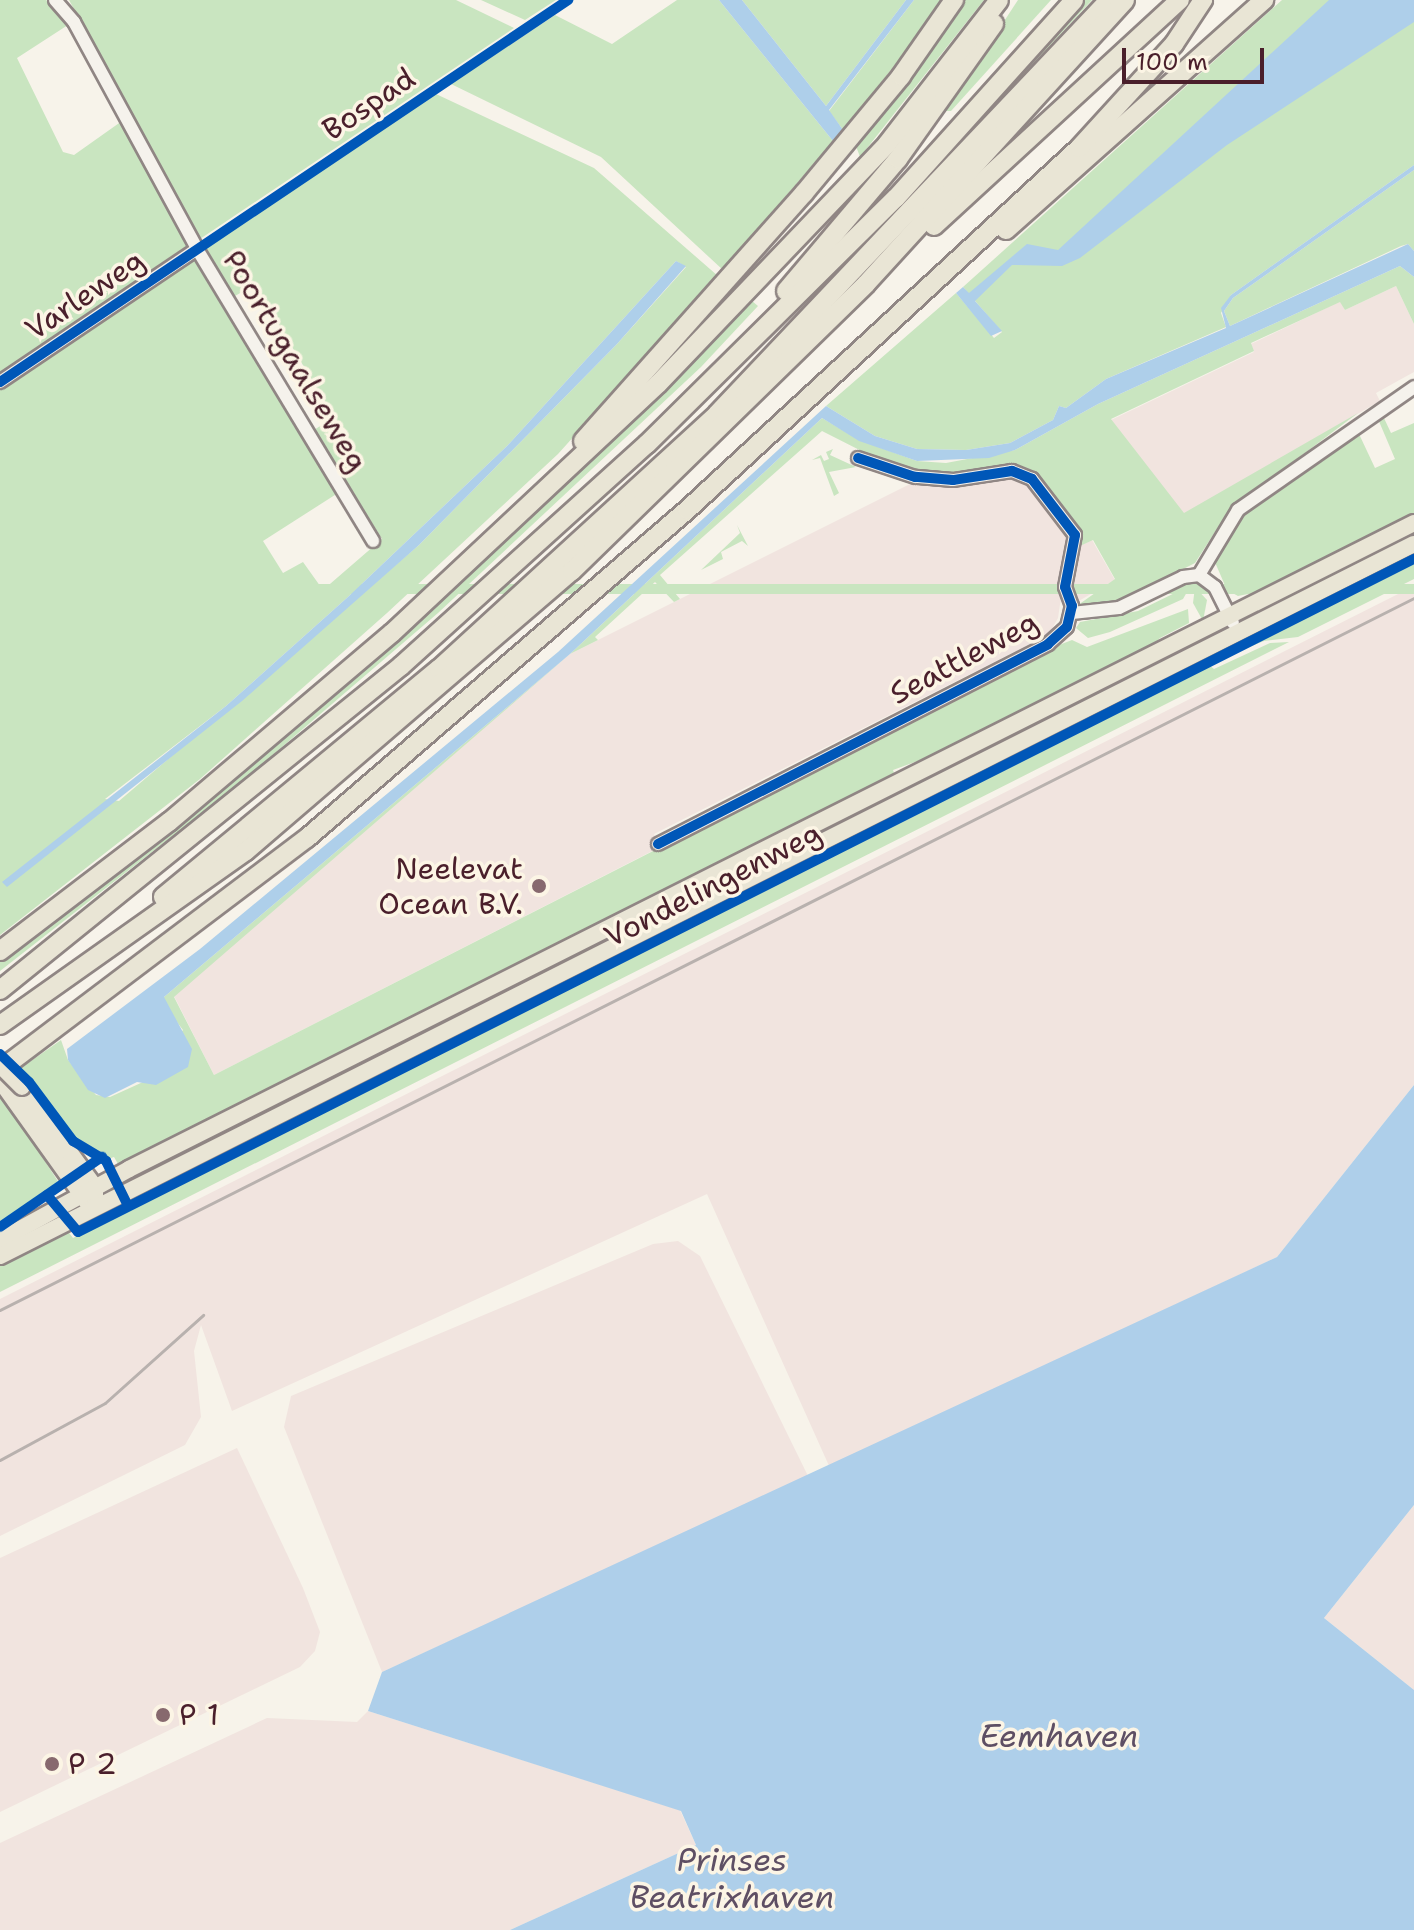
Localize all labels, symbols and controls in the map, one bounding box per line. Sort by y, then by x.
scale bar [1126,32,1268,82]
text: 100 m [1136,46,1208,78]
street label: Bospad [316,60,422,148]
street label: Varleweg [19,242,151,348]
street label: Poortugaalseweg [215,244,375,478]
street label: Seattleweg [884,604,1044,712]
street label: Vondelingenweg [599,815,827,955]
place label: Neelevat Ocean B.V. [378,851,523,922]
marker: Neelevat Ocean B.V. [530,877,548,895]
place label: P 1 [179,1697,219,1733]
marker: P 1 [154,1706,172,1724]
water label: Eemhaven [980,1717,1138,1755]
place label: P 2 [68,1746,117,1782]
marker: P 2 [43,1755,61,1773]
water label: Prinses Beatrixhaven [630,1842,834,1917]

